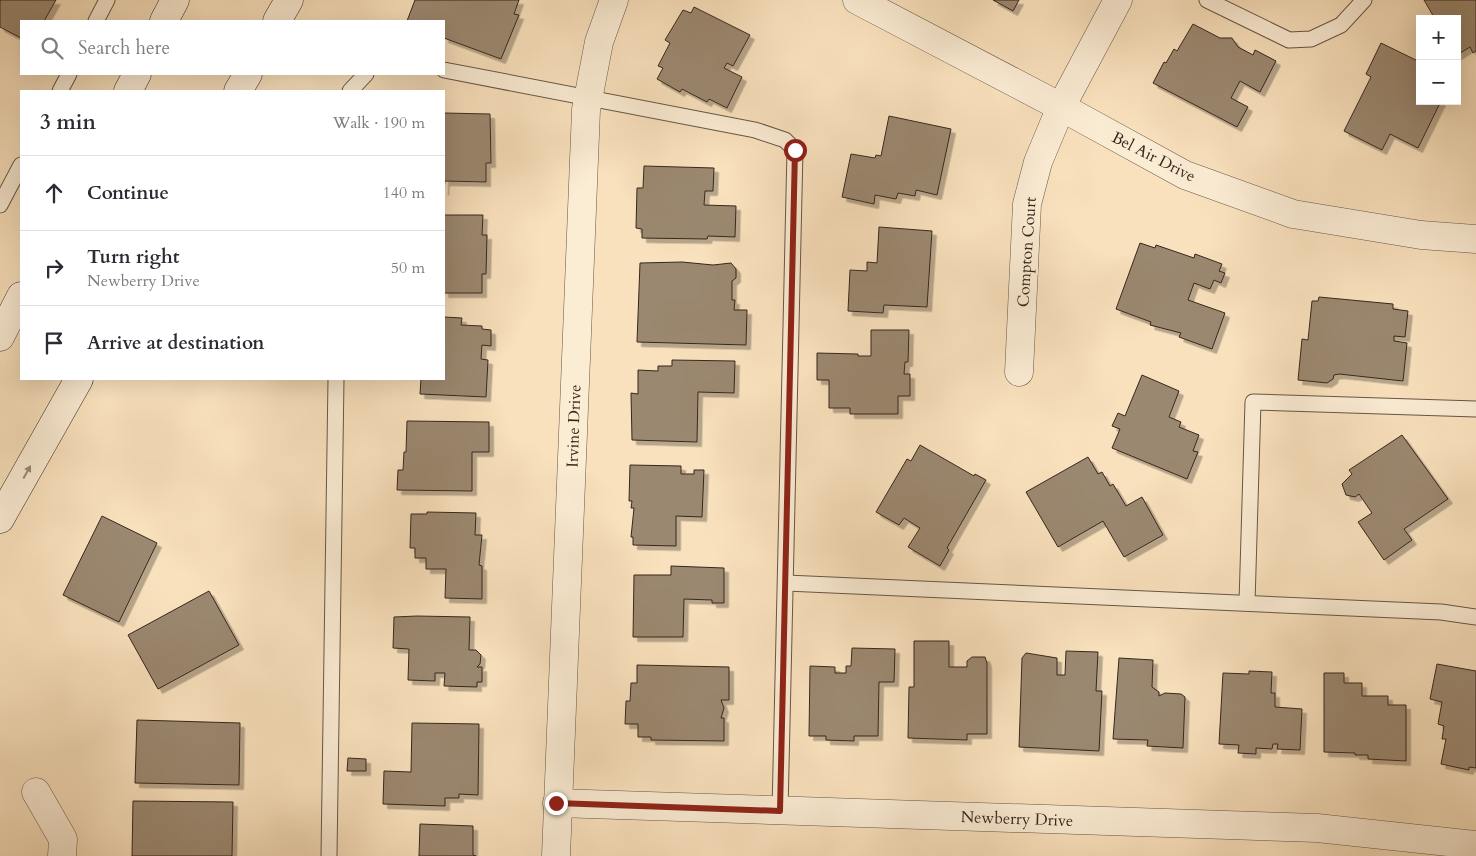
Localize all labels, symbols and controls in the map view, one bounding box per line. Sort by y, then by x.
map controls [1416,15,1461,105]
button: + [1416,15,1461,60]
search box [20,20,445,75]
icon: search [38,34,66,62]
text: Search here [78,35,170,61]
button: − [1416,60,1461,105]
text: 3 min [40,108,96,137]
text: Walk · 190 m [333,112,425,134]
street label: Bel Air Drive [1108,126,1199,187]
route start [784,139,807,162]
icon: ahead [40,179,68,207]
text: Continue [87,180,169,206]
text: 140 m [383,182,425,204]
street label: Compton Court [1012,196,1042,308]
text: Turn right [87,244,179,270]
icon: right [40,254,68,282]
text: 50 m [391,257,425,279]
text: Newberry Drive [87,270,200,292]
icon: arrive [40,329,68,357]
text: Arrive at destination [87,330,264,356]
street label: Irvine Drive [562,384,586,468]
one-way arrow [22,465,31,478]
route end [545,792,568,815]
street label: Newberry Drive [960,806,1074,832]

